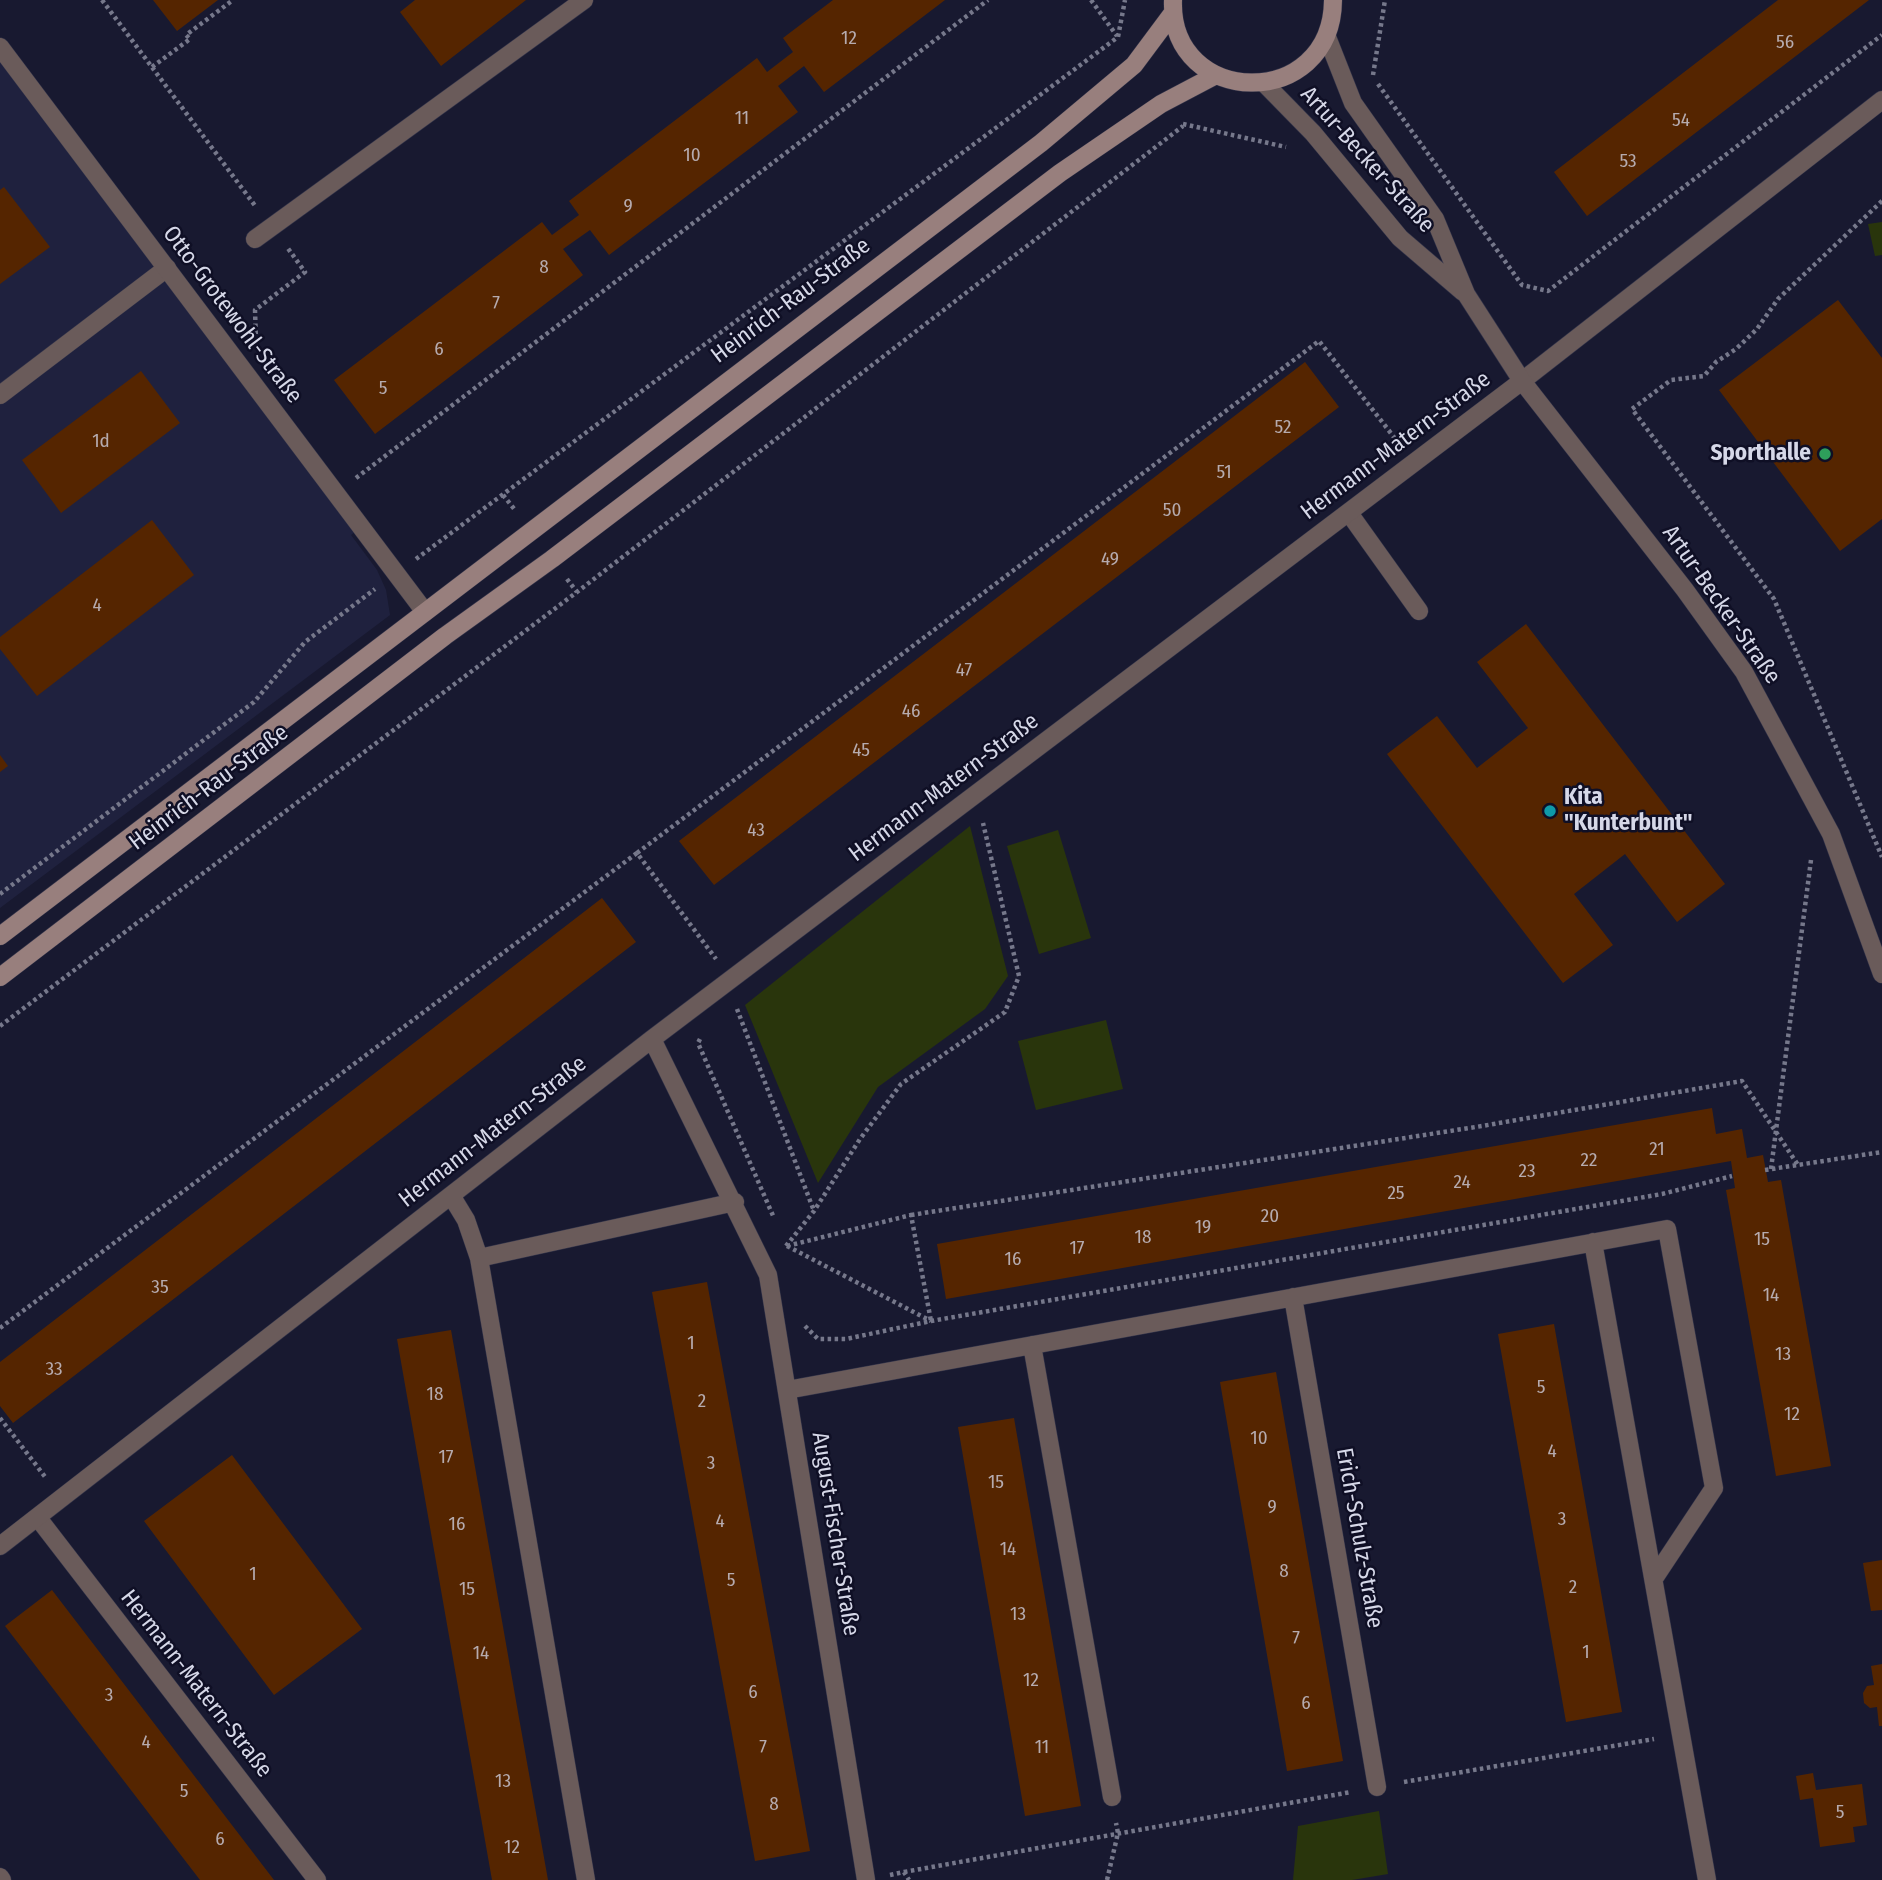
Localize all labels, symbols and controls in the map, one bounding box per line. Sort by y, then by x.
house number: 12 [841,28,857,50]
house number: 56 [1776,32,1794,54]
street label: Artur-Becker-Straße [1294,81,1440,239]
house number: 11 [735,108,749,130]
house number: 54 [1672,110,1690,132]
house number: 10 [683,145,701,167]
house number: 53 [1619,151,1637,173]
house number: 9 [623,196,633,218]
street label: Otto-Grotewohl-Straße [156,221,308,409]
street label: Heinrich-Rau-Straße [706,232,876,370]
house number: 8 [539,257,549,279]
house number: 7 [492,293,500,315]
house number: 6 [434,339,444,361]
street label: Hermann-Matern-Straße [1296,366,1496,526]
house number: 5 [379,378,387,400]
house number: 52 [1275,417,1291,439]
house number: 1d [92,431,110,453]
place label: Sporthalle [1710,440,1811,468]
marker: Sporthalle [1817,446,1833,462]
house number: 51 [1216,462,1232,484]
house number: 50 [1163,500,1181,522]
street label: Artur-Becker-Straße [1656,520,1786,690]
house number: 49 [1101,549,1119,571]
house number: 4 [92,595,102,617]
house number: 47 [956,660,972,682]
house number: 46 [902,701,920,723]
street label: Hermann-Matern-Straße [844,708,1044,868]
street label: Heinrich-Rau-Straße [124,719,294,857]
house number: 45 [852,740,870,762]
place label: Kita "Kunterbunt" [1564,784,1693,838]
marker: Kita "Kunterbunt" [1542,803,1558,819]
house number: 43 [747,820,765,842]
street label: Hermann-Matern-Straße [394,1050,592,1214]
house number: 21 [1649,1139,1665,1161]
house number: 22 [1581,1150,1597,1172]
house number: 23 [1519,1161,1535,1183]
house number: 24 [1453,1172,1471,1194]
house number: 25 [1387,1183,1405,1205]
house number: 20 [1261,1206,1279,1228]
house number: 19 [1195,1217,1211,1239]
house number: 18 [1135,1227,1151,1249]
house number: 15 [1754,1229,1770,1251]
house number: 17 [1069,1238,1085,1260]
house number: 16 [1005,1249,1021,1271]
house number: 35 [151,1277,169,1299]
house number: 14 [1763,1285,1779,1307]
house number: 1 [687,1333,695,1355]
house number: 13 [1775,1344,1791,1366]
house number: 33 [45,1359,63,1381]
house number: 5 [1537,1377,1545,1399]
house number: 18 [427,1384,443,1406]
house number: 2 [698,1391,706,1413]
house number: 12 [1784,1404,1800,1426]
house number: 10 [1250,1428,1268,1450]
street label: August-Fischer-Straße [805,1430,865,1638]
house number: 4 [1547,1441,1557,1463]
street label: Erich-Schulz-Straße [1330,1446,1388,1630]
house number: 17 [438,1447,454,1469]
house number: 3 [707,1453,715,1475]
house number: 15 [988,1472,1004,1494]
house number: 9 [1267,1497,1277,1519]
house number: 3 [1558,1509,1566,1531]
house number: 4 [715,1511,725,1533]
house number: 16 [449,1514,465,1536]
house number: 14 [1000,1539,1016,1561]
house number: 8 [1279,1561,1289,1583]
house number: 1 [249,1564,257,1586]
house number: 5 [727,1570,735,1592]
house number: 2 [1569,1577,1577,1599]
house number: 15 [459,1579,475,1601]
street label: Hermann-Matern-Straße [114,1585,278,1783]
house number: 13 [1010,1604,1026,1626]
house number: 7 [1292,1628,1300,1650]
house number: 1 [1582,1642,1590,1664]
house number: 14 [473,1643,489,1665]
house number: 12 [1023,1670,1039,1692]
house number: 6 [748,1682,758,1704]
house number: 3 [105,1685,113,1707]
house number: 6 [1301,1693,1311,1715]
house number: 4 [141,1732,151,1754]
house number: 7 [759,1737,767,1759]
house number: 11 [1035,1737,1049,1759]
house number: 13 [495,1771,511,1793]
house number: 5 [180,1781,188,1803]
house number: 8 [769,1794,779,1816]
house number: 5 [1836,1802,1844,1824]
house number: 6 [215,1829,225,1851]
house number: 12 [504,1837,520,1859]

